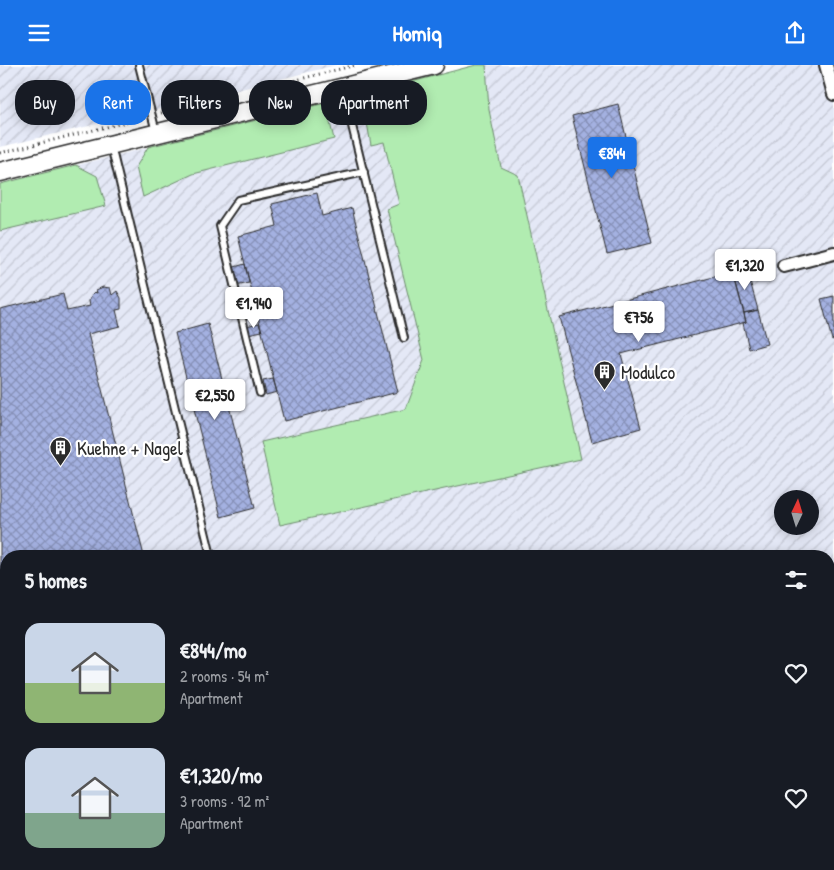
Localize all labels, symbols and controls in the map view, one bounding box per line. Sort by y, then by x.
text: Homiq [392,18,442,48]
icon: menu [25,19,53,47]
icon: share [781,19,809,47]
chip: Buy [15,80,75,125]
chip: Rent [85,80,151,125]
chip: Filters [161,80,239,125]
chip: New [249,80,311,125]
chip: Apartment [321,80,427,125]
pin: €844 [582,137,642,179]
text: €844 [599,142,625,164]
pin: €1,320 [704,249,786,291]
text: €1,320 [726,254,764,276]
pin: €1,940 [213,287,295,329]
text: €1,940 [236,292,272,314]
pin: €756 [609,301,669,343]
text: €756 [625,306,653,328]
place label: Modulco [621,359,675,385]
building icon: Modulco [593,360,617,391]
pin: €2,550 [174,379,256,421]
text: €2,550 [195,384,235,406]
place label: Kuehne + Nagel [77,435,184,461]
building icon: Kuehne + Nagel [49,436,73,467]
north arrow [774,490,819,535]
map controls [774,490,819,535]
text: 5 homes [25,566,87,595]
icon: filters [782,566,810,594]
text: €844/mo [180,636,247,665]
icon: home [65,643,125,703]
icon: heart [782,659,810,687]
text: 2 rooms · 54 m² [180,665,269,687]
text: Apartment [180,687,243,709]
text: €1,320/mo [180,761,262,790]
icon: home [65,768,125,828]
icon: heart [782,784,810,812]
text: 3 rooms · 92 m² [180,790,269,812]
text: Apartment [180,812,243,834]

